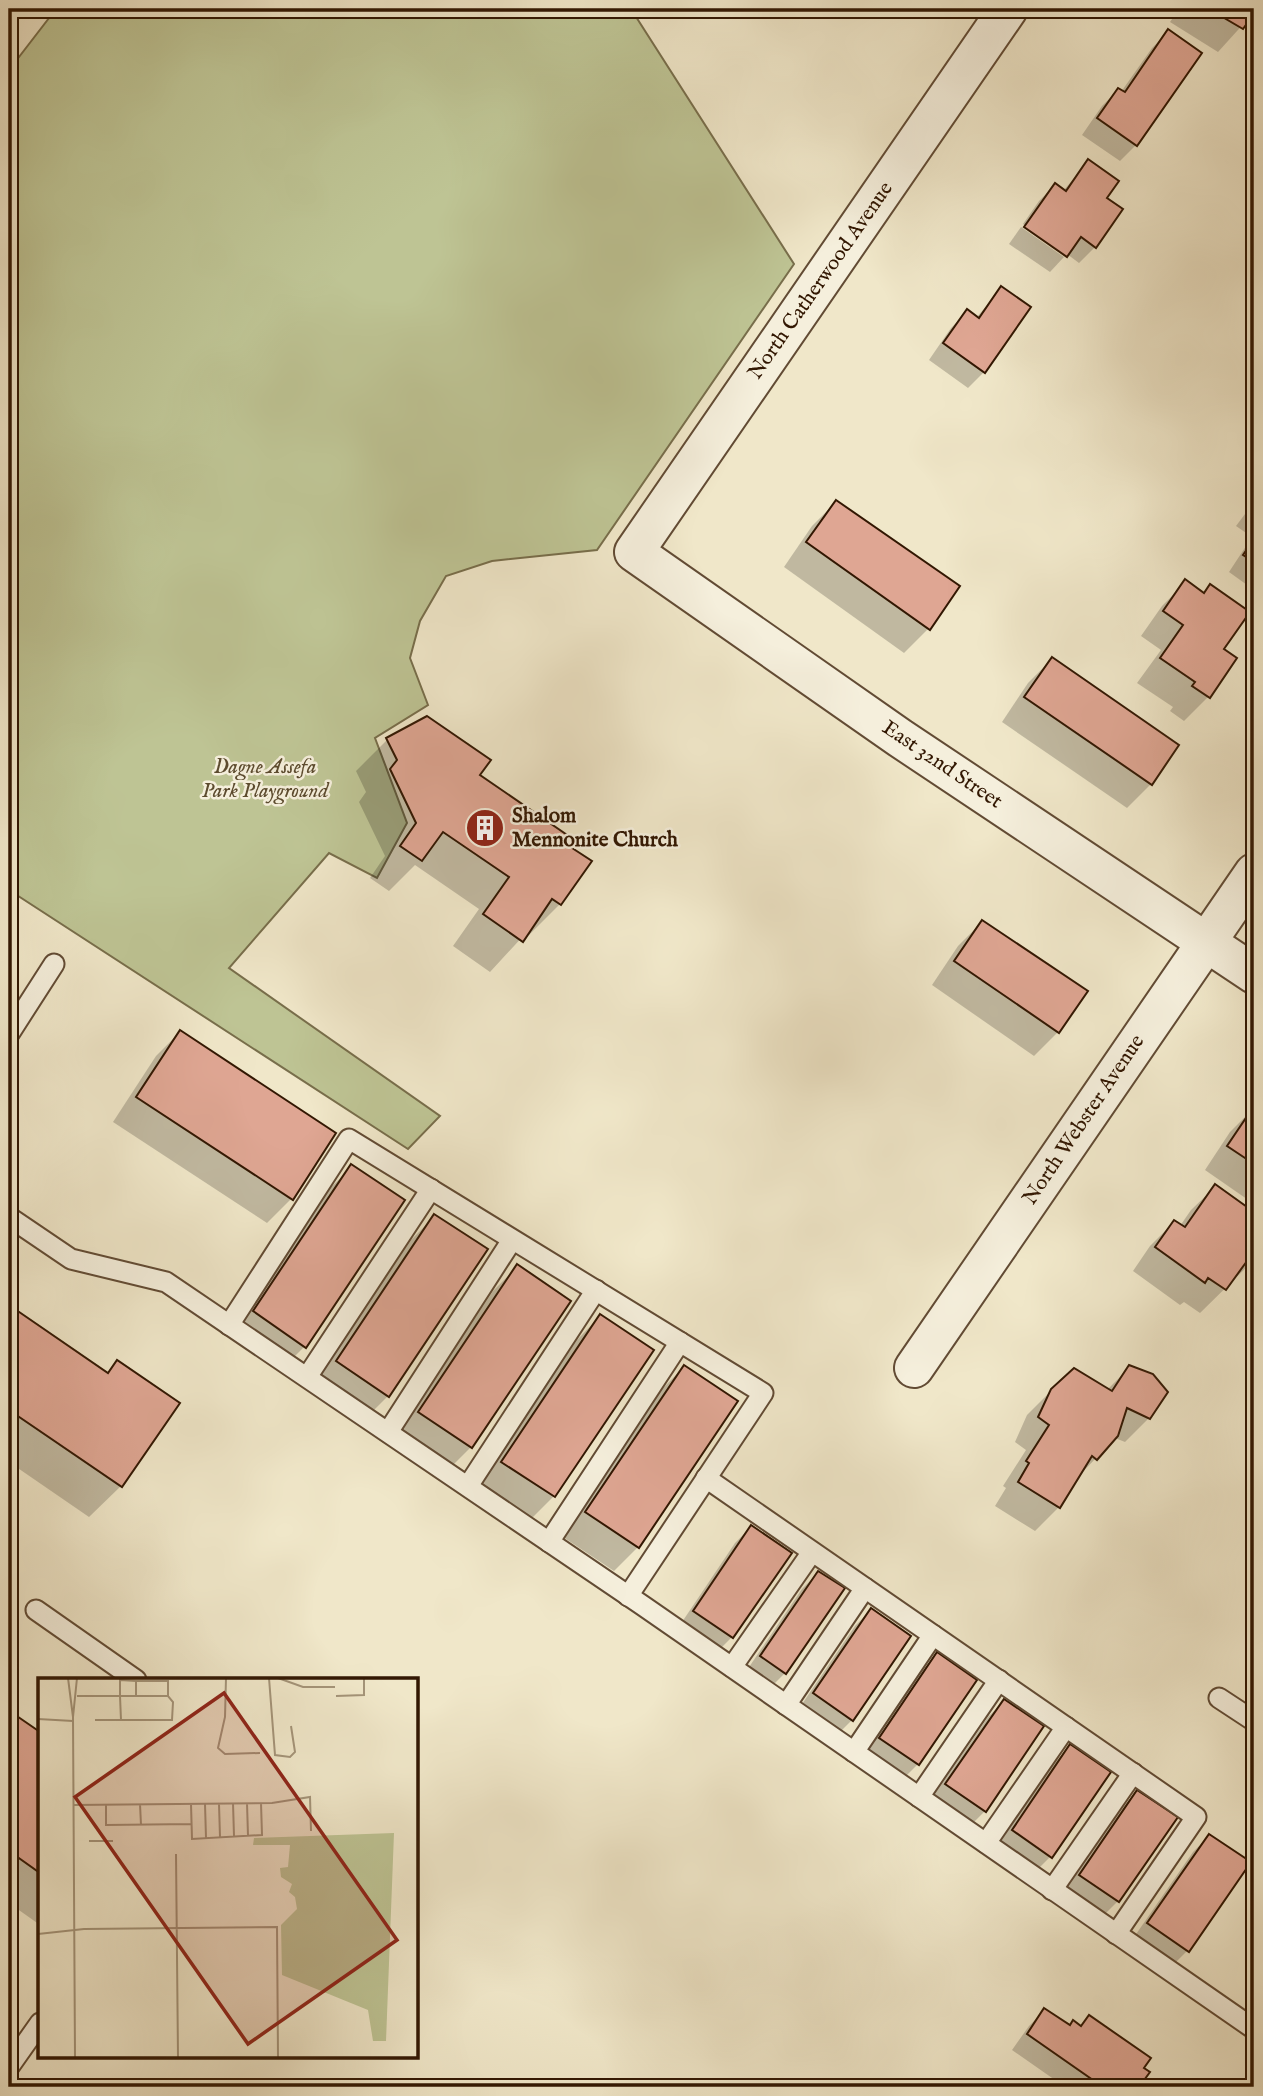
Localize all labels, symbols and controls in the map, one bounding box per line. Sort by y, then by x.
street label: North Catherwood Avenue [742,177,900,385]
street label: East 32nd Street [877,715,1007,815]
park label: Dagne Assefa Park Playground [202,754,330,805]
place label: Shalom Mennonite Church [512,803,679,854]
building icon: Shalom Mennonite Church [464,807,506,849]
street label: North Webster Avenue [1017,1029,1151,1210]
inset map [38,1678,418,2058]

